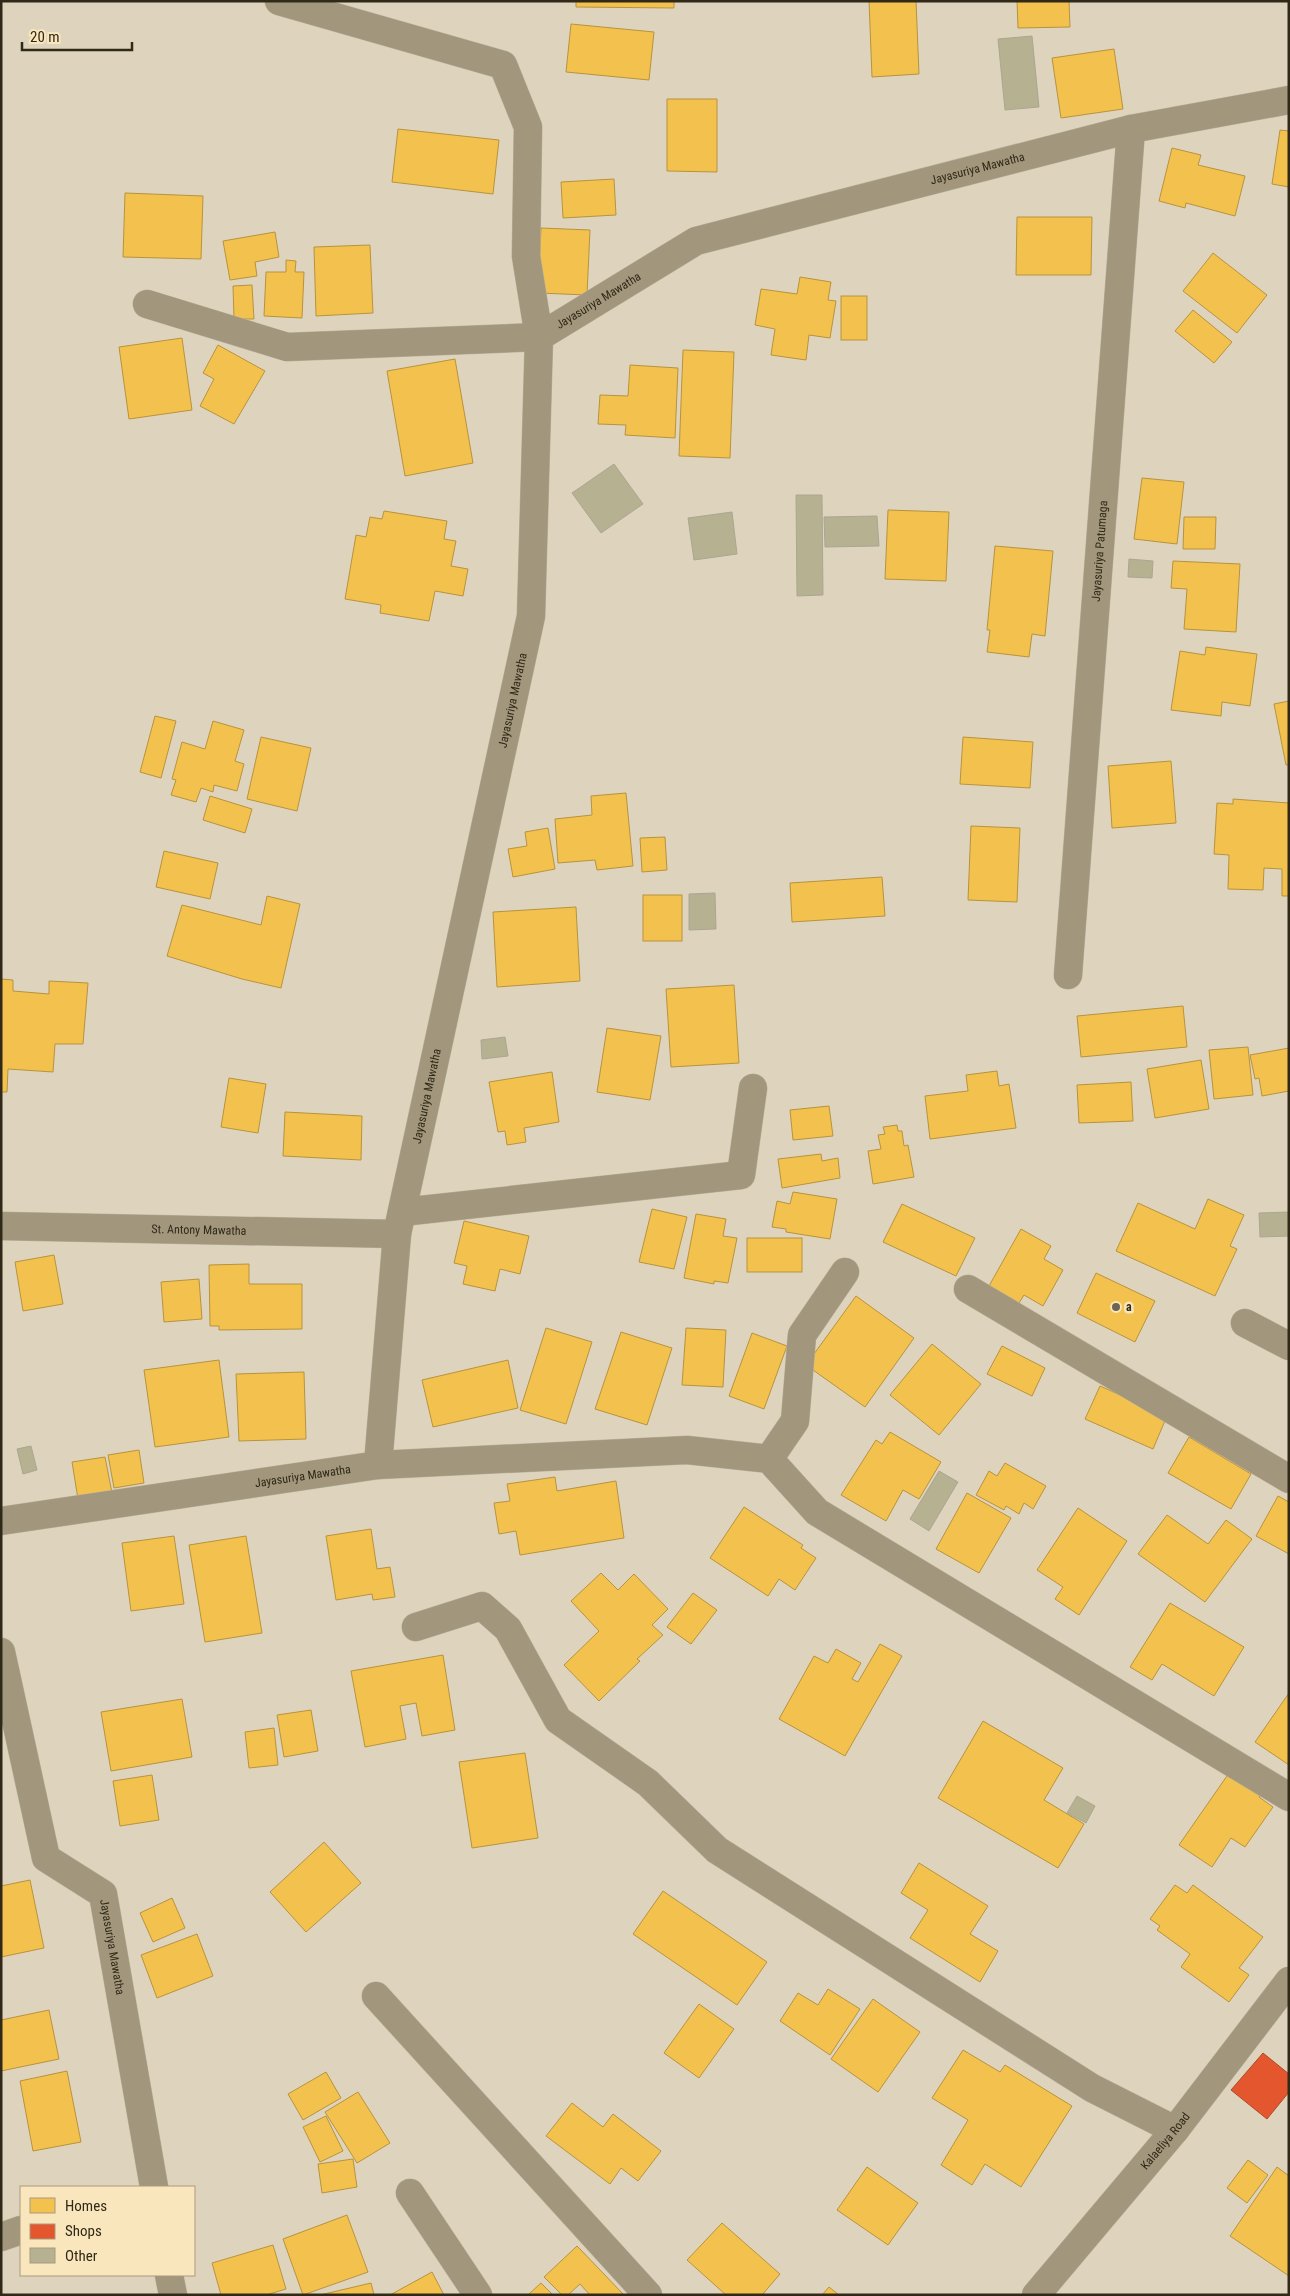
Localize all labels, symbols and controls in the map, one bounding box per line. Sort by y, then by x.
scale bar [22,20,132,52]
text: 20 m [30,28,60,46]
street label: Jayasuriya Mawatha [929,150,1026,187]
street label: Jayasuriya Mawatha [553,269,644,332]
street label: Jayasuriya Patumaga [1089,500,1110,602]
street label: Jayasuriya Mawatha [496,651,530,749]
street label: Jayasuriya Mawatha [410,1047,444,1145]
street label: St. Antony Mawatha [151,1222,247,1238]
place label: a [1126,1300,1132,1314]
marker: a [1110,1301,1122,1313]
street label: Jayasuriya Mawatha [254,1462,352,1490]
street label: Jayasuriya Mawatha [97,1898,127,1996]
street label: Kalaeliya Road [1138,2110,1193,2172]
legend [20,2186,195,2276]
text: Homes [65,2197,107,2215]
text: Shops [65,2222,102,2240]
text: Other [65,2247,98,2265]

